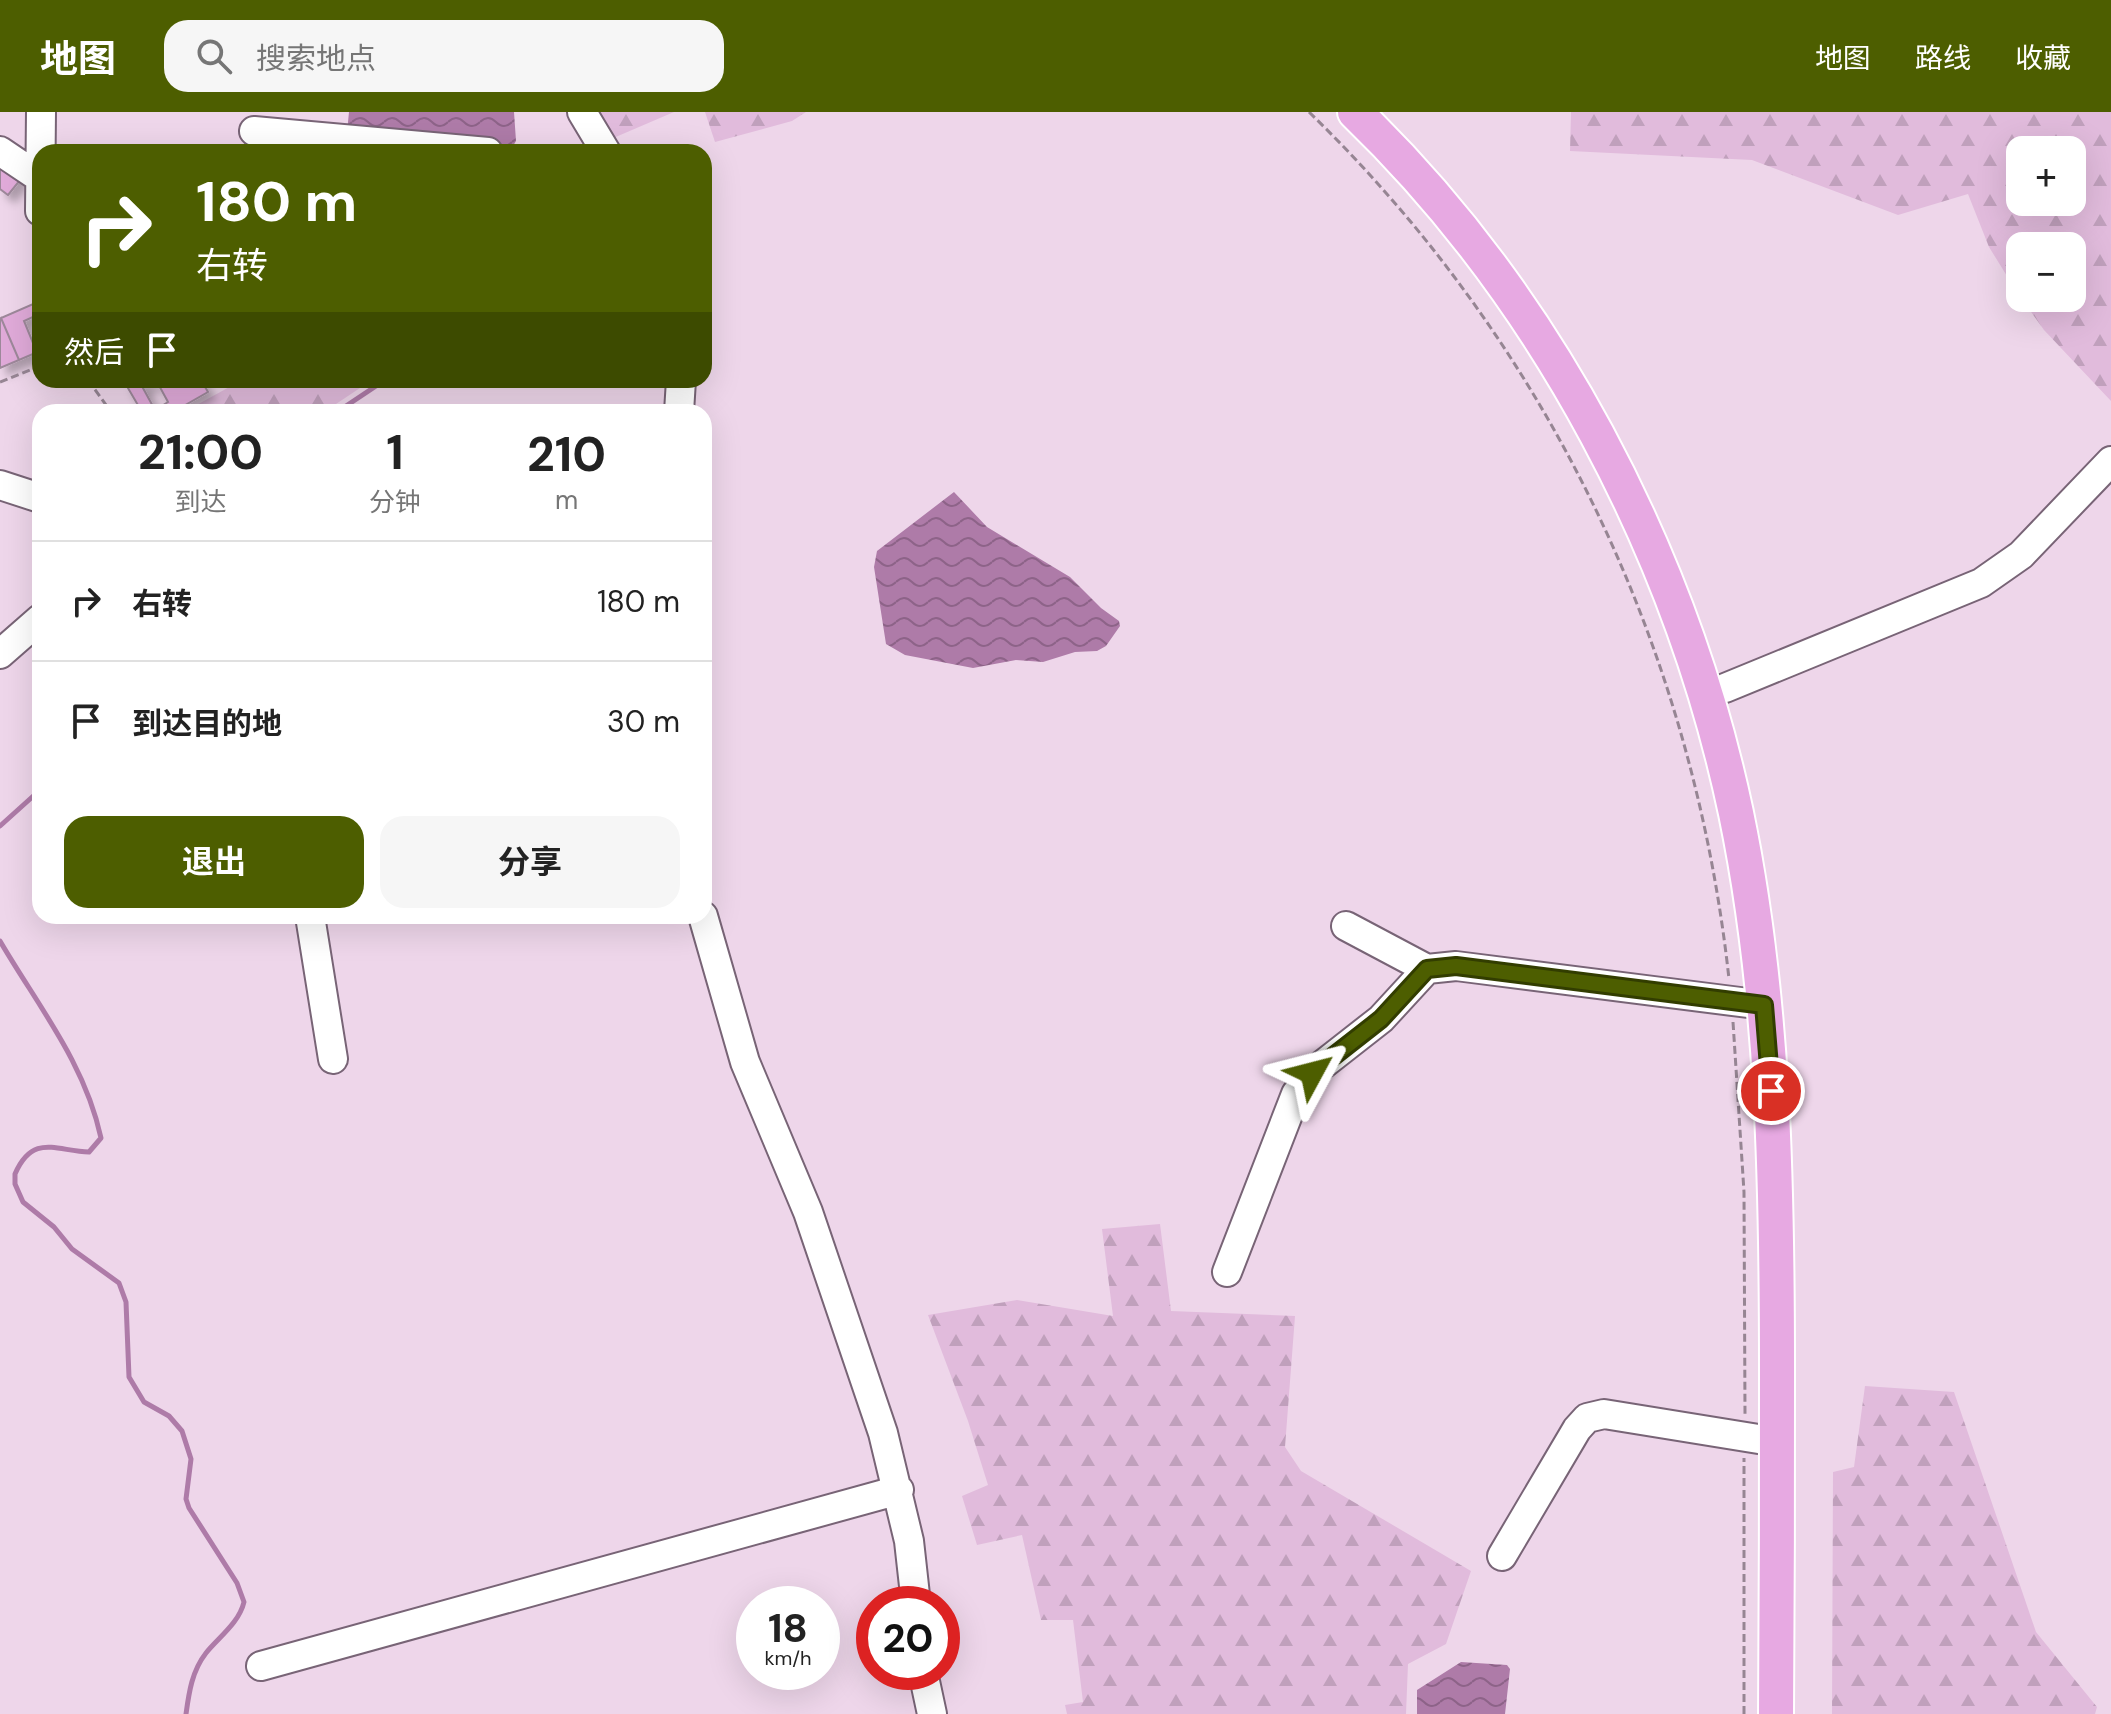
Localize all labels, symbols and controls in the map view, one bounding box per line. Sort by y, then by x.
search box [164,20,724,92]
text: 地图 [40,34,116,84]
icon: search [192,34,236,78]
text: 搜索地点 [256,39,376,78]
text: 地图 [1815,40,1871,77]
text: 路线 [1915,40,1971,77]
text: 收藏 [2015,40,2071,77]
map controls [2006,136,2086,312]
button: + [2006,136,2086,216]
text: 180 m [196,165,357,238]
icon: right [64,176,168,280]
button: − [2006,232,2086,312]
text: 右转 [196,242,268,289]
icon: arrive [140,328,184,372]
text: 然后 [64,333,124,372]
text: 21:00 [138,421,263,484]
text: 1 [386,421,404,484]
text: 210 [527,423,606,486]
text: m [555,483,578,517]
text: 到达 [174,485,227,519]
text: 分钟 [369,485,421,519]
icon: right [64,579,108,623]
text: 180 m [597,582,680,621]
text: 右转 [132,584,192,623]
icon: arrive [64,699,108,743]
text: 30 m [607,702,680,741]
text: 到达目的地 [132,704,282,743]
button: 退出 [64,816,364,908]
button: 分享 [380,816,680,908]
position arrow [1270,1031,1354,1115]
pin [1737,1057,1805,1125]
icon: arrive [1749,1069,1793,1113]
speed limit sign: 20 [856,1586,960,1690]
text: 18 [768,1602,808,1654]
text: km/h [764,1645,812,1671]

